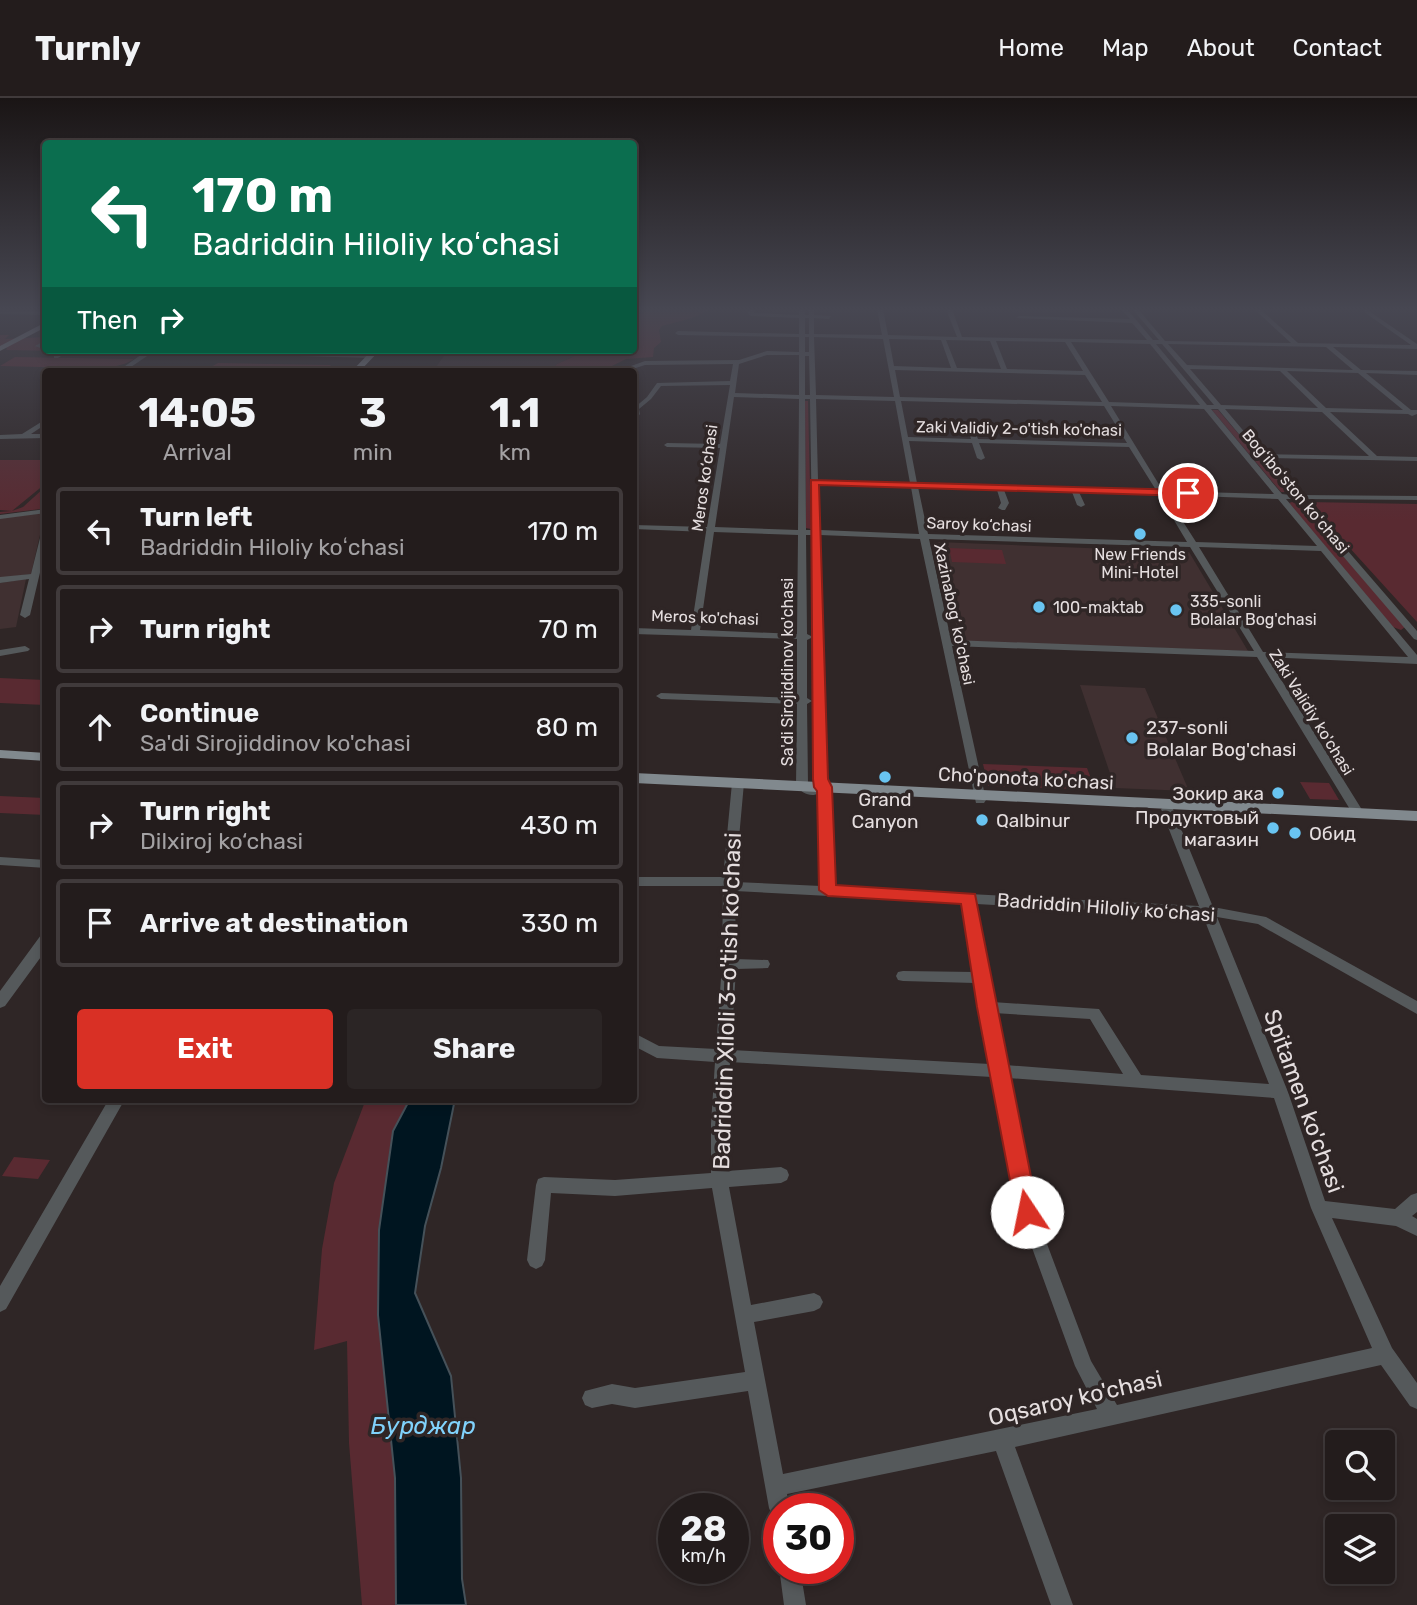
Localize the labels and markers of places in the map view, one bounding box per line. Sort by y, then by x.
pin [1158,463,1218,523]
marker: New Friends Mini-Hotel [1132,526,1148,542]
place label: New Friends Mini-Hotel [1094,545,1186,582]
place label: 335-sonli Bolalar Bog'chasi [1190,592,1317,629]
place label: 100-maktab [1053,598,1144,617]
marker: 100-maktab [1031,599,1047,615]
marker: 335-sonli Bolalar Bog'chasi [1168,602,1184,618]
place label: 237-sonli Bolalar Bog'chasi [1146,716,1296,761]
marker: 237-sonli Bolalar Bog'chasi [1124,730,1140,746]
marker: Grand Canyon [877,769,893,785]
place label: Зокир ака [1172,782,1264,805]
marker: Зокир ака [1270,785,1286,801]
place label: Grand Canyon [852,788,918,833]
place label: Продуктовый магазин [1135,806,1259,851]
place label: Qalbinur [996,809,1071,832]
marker: Qalbinur [974,812,990,828]
marker: Продуктовый магазин [1265,820,1281,836]
place label: Обид [1309,822,1356,845]
marker: Обид [1287,825,1303,841]

